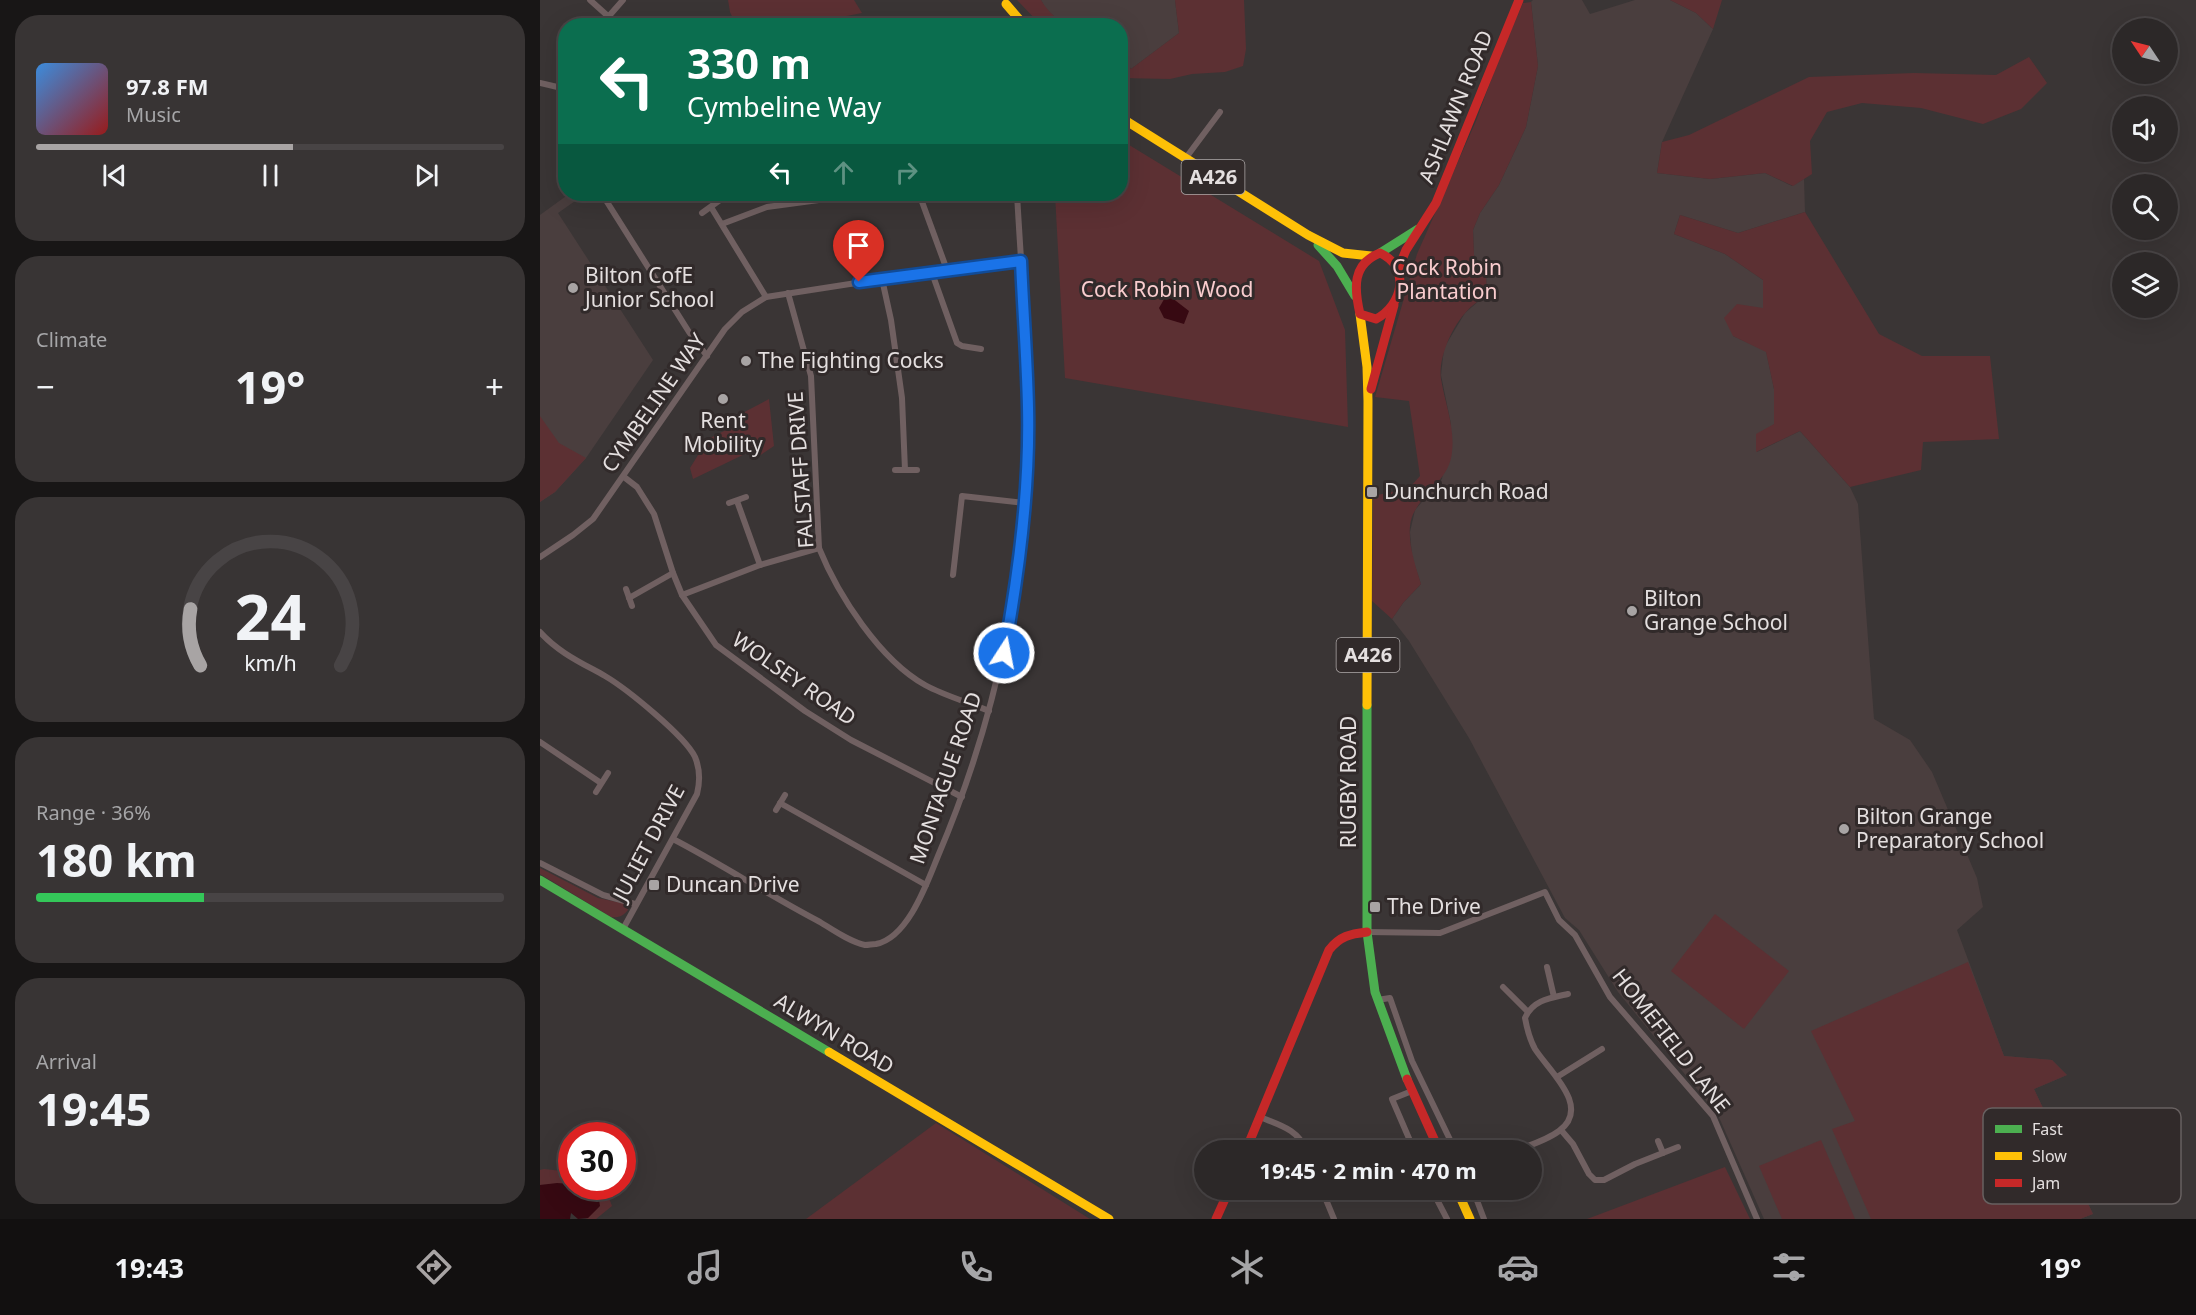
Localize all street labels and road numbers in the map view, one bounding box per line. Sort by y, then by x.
street label: ASHLAWN ROAD [1412,26,1499,187]
road number: A426 [1182,160,1244,194]
street label: CYMBELINE WAY [595,327,712,477]
street label: FALSTAFF DRIVE [781,391,819,549]
street label: WOLSEY ROAD [727,625,862,731]
road number: A426 [1336,638,1400,672]
street label: MONTAGUE ROAD [902,688,988,867]
street label: RUGBY ROAD [1334,716,1362,848]
street label: JULIET DRIVE [605,780,690,907]
street label: HOMEFIELD LANE [1607,962,1737,1118]
street label: ALWYN ROAD [770,986,899,1080]

